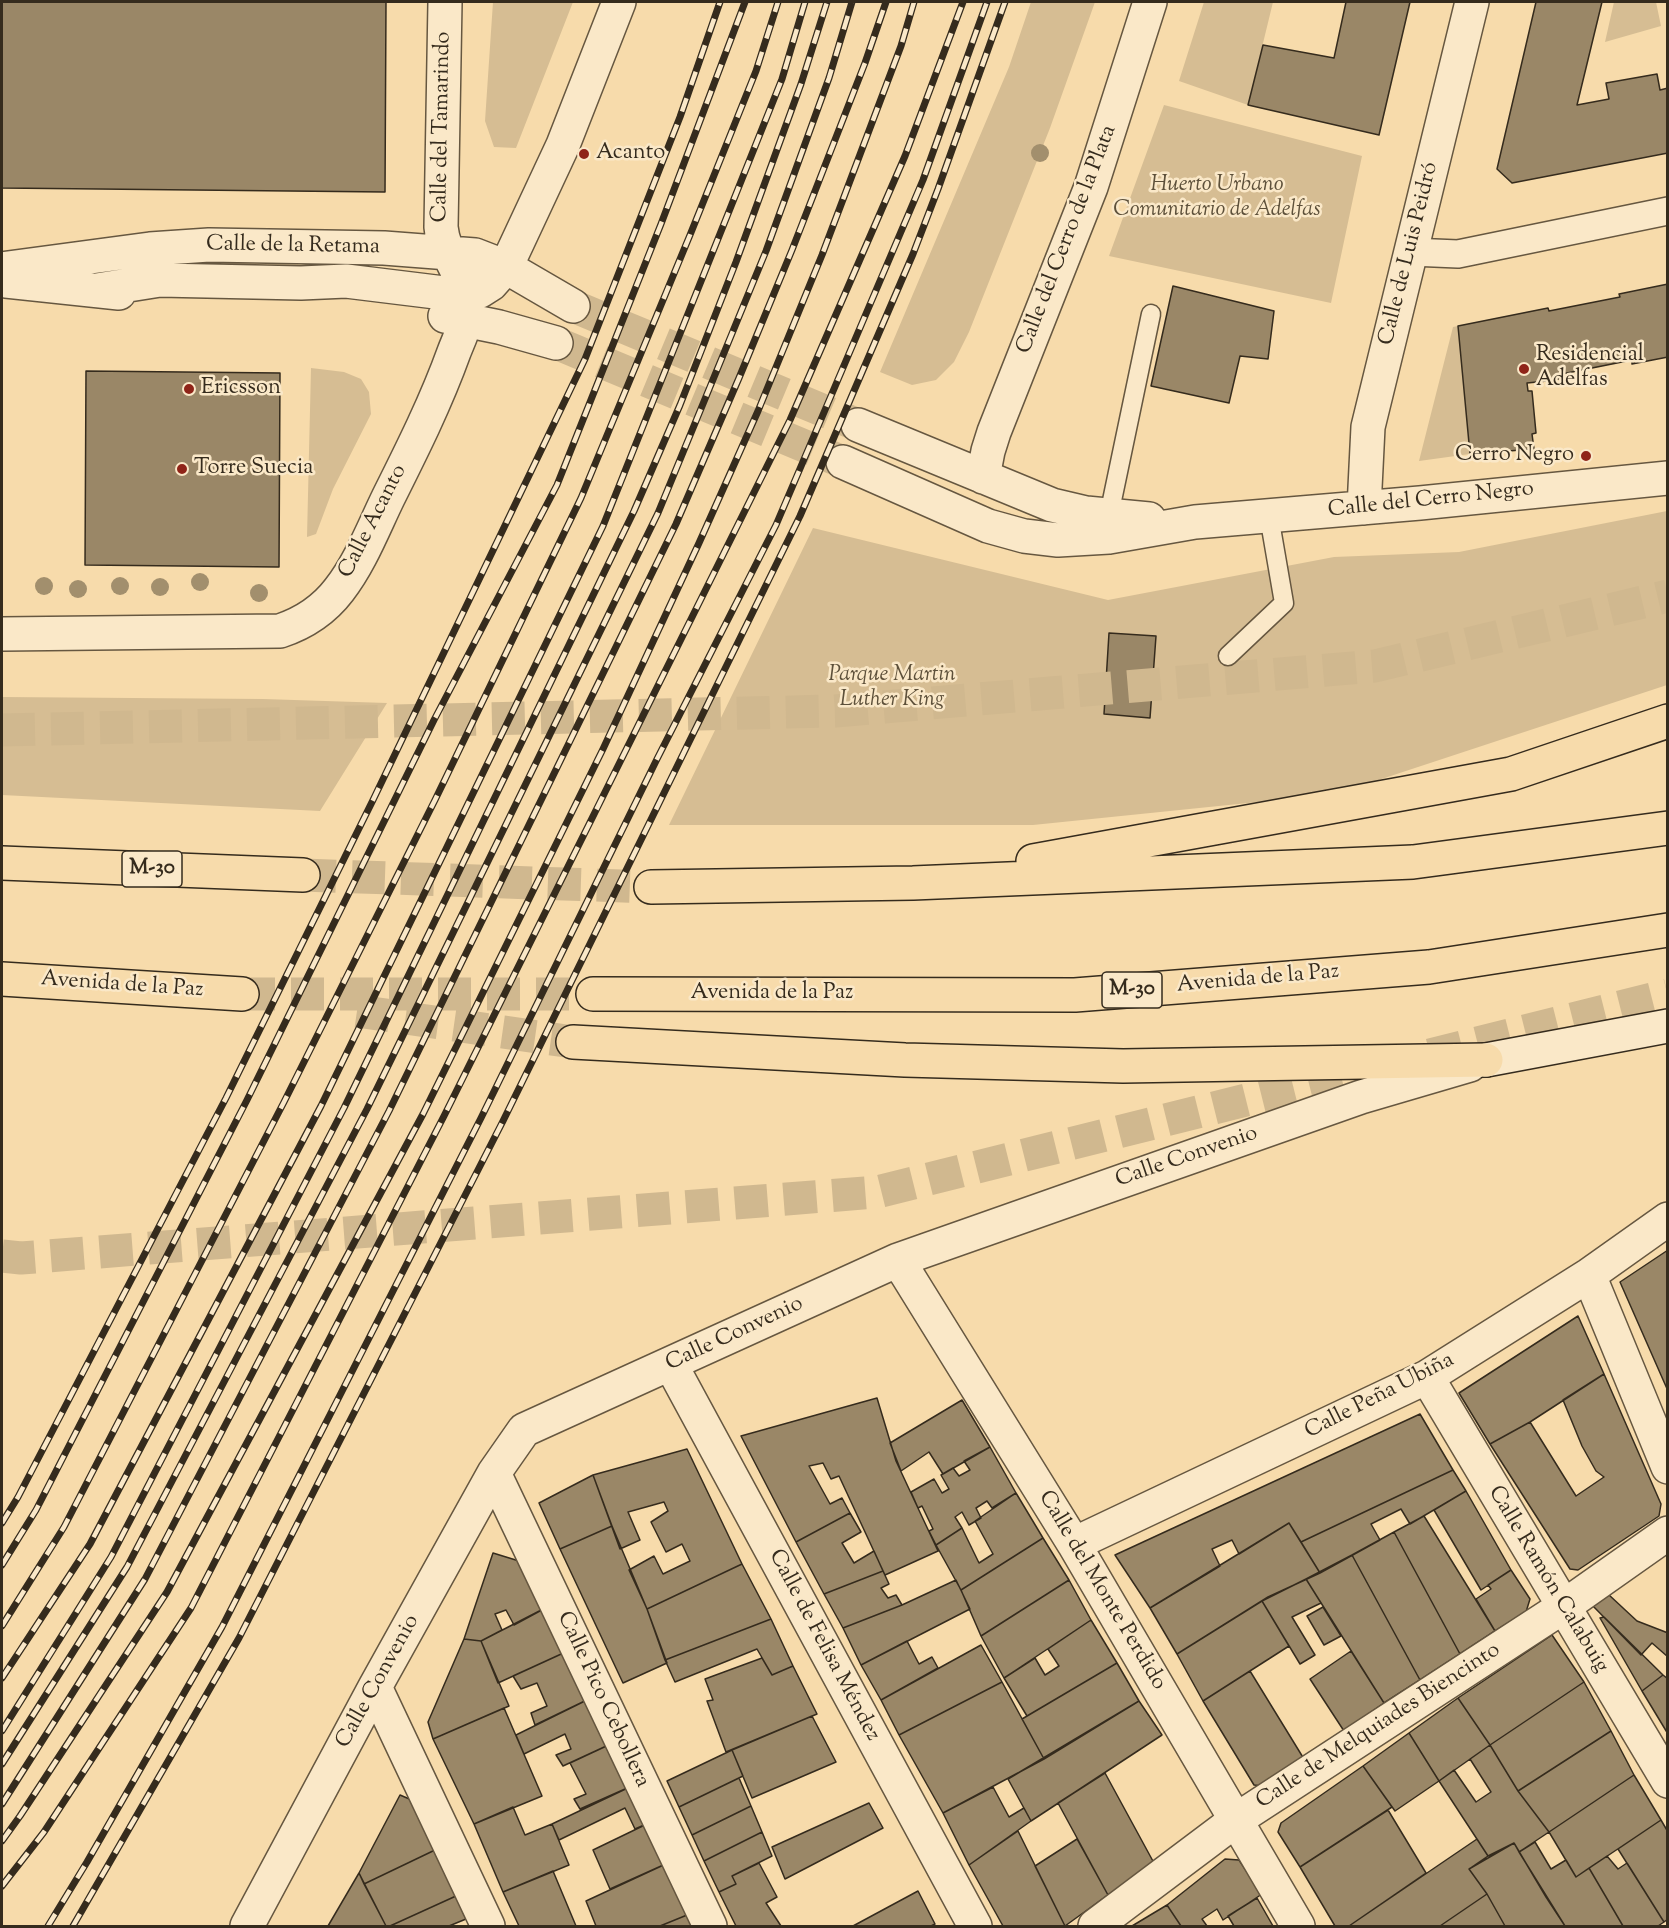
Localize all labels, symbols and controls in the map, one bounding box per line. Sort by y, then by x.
street label: Calle del Tamarindo [428,31,458,223]
street label: Calle del Cerro de la Plata [1012,122,1124,358]
place label: Acanto [596,141,665,167]
marker: Acanto [577,147,591,161]
street label: Calle de Luis Peidró [1375,160,1445,348]
park label: Huerto Urbano Comunitario de Adelfas [1113,173,1321,224]
street label: Calle de la Retama [206,232,380,262]
place label: Residencial Adelfas [1536,343,1644,394]
marker: Residencial Adelfas [1517,362,1531,376]
place label: Ericsson [201,376,281,402]
marker: Ericsson [182,382,196,396]
place label: Cerro Negro [1455,443,1574,469]
marker: Cerro Negro [1579,449,1593,463]
place label: Torre Suecia [194,456,313,482]
street label: Calle Acanto [334,461,414,583]
marker: Torre Suecia [175,462,189,476]
street label: Calle del Cerro Negro [1327,477,1535,525]
park label: Parque Martin Luther King [828,663,956,714]
road number: M-30 [122,851,182,887]
street label: Avenida de la Paz [1176,960,1340,1000]
street label: Avenida de la Paz [40,967,204,1005]
road number: M-30 [1102,972,1162,1008]
street label: Avenida de la Paz [691,981,853,1007]
street label: Calle Convenio [1113,1121,1261,1195]
street label: Calle Convenio [662,1292,808,1378]
street label: Calle Peña Ubiña [1301,1348,1459,1446]
street label: Calle Ramón Calabuig [1481,1482,1613,1678]
street label: Calle del Monte Perdido [1031,1487,1171,1695]
street label: Calle de Felisa Méndez [761,1546,885,1746]
street label: Calle Pico Cebollera [550,1608,654,1792]
street label: Calle Convenio [331,1611,427,1753]
street label: Calle de Melquiades Biencinto [1252,1638,1506,1816]

